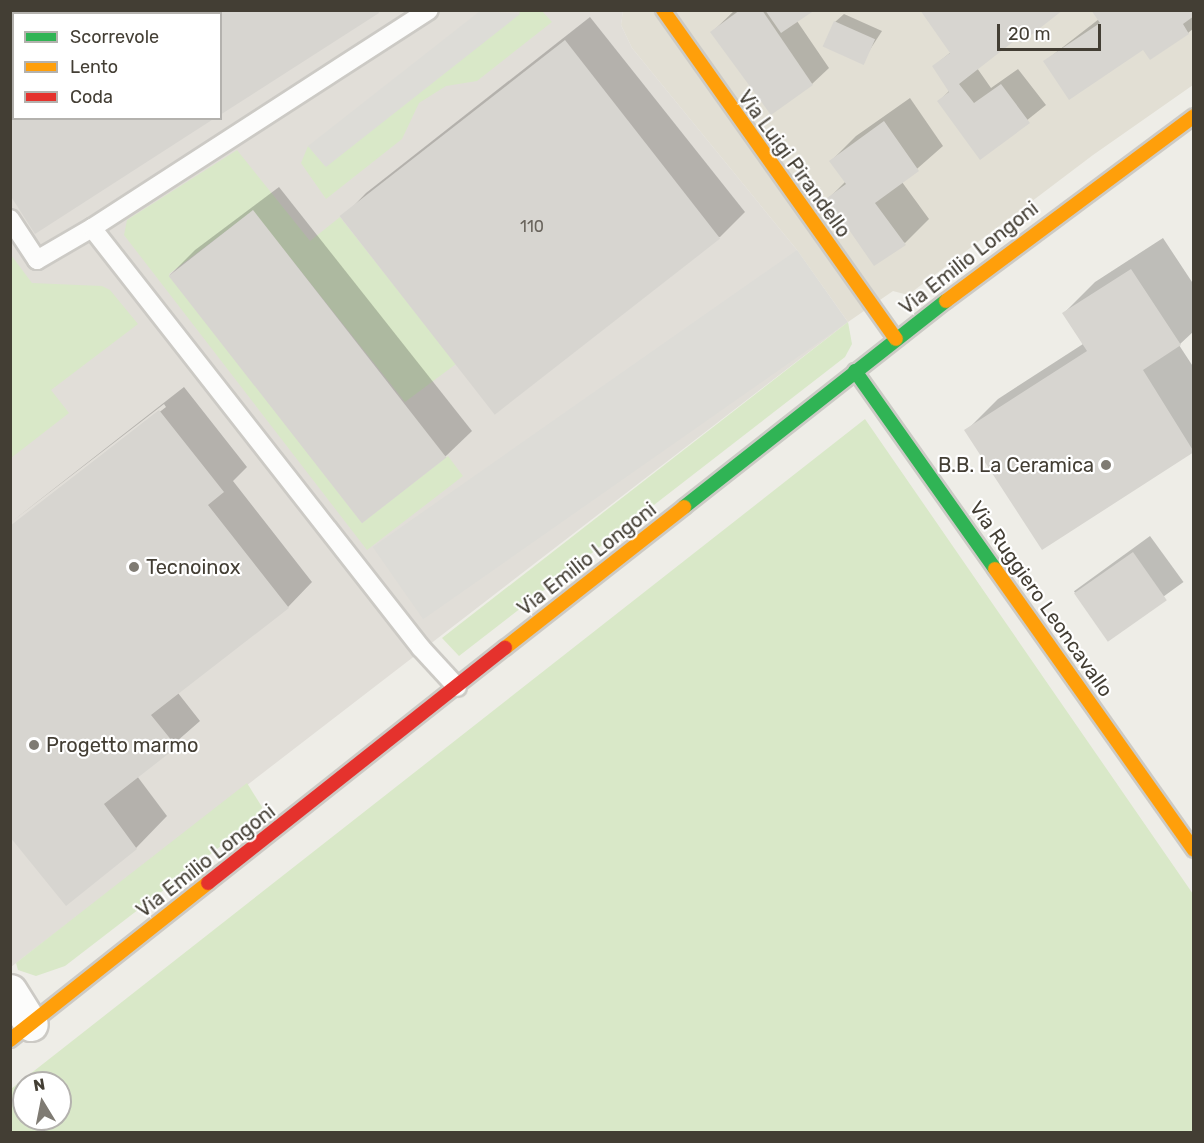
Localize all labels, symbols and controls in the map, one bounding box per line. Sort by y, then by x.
legend [12,12,222,120]
scale bar [1000,12,1104,50]
text: 20 m [1008,23,1050,45]
text: Scorrevole [70,26,159,48]
text: Lento [70,56,118,78]
text: Coda [70,86,113,108]
street label: Via Luigi Pirandello [733,86,855,242]
street label: Via Emilio Longoni [895,196,1043,320]
house number: 110 [520,217,544,237]
place label: B.B. La Ceramica [938,453,1094,477]
marker: B.B. La Ceramica [1099,458,1113,472]
street label: Via Emilio Longoni [513,497,661,621]
street label: Via Ruggiero Leoncavallo [964,497,1118,701]
place label: Tecnoinox [146,555,240,579]
marker: Tecnoinox [127,560,141,574]
place label: Progetto marmo [46,733,198,757]
marker: Progetto marmo [27,738,41,752]
street label: Via Emilio Longoni [132,799,280,923]
north arrow [12,1071,72,1131]
text: N [32,1074,46,1095]

